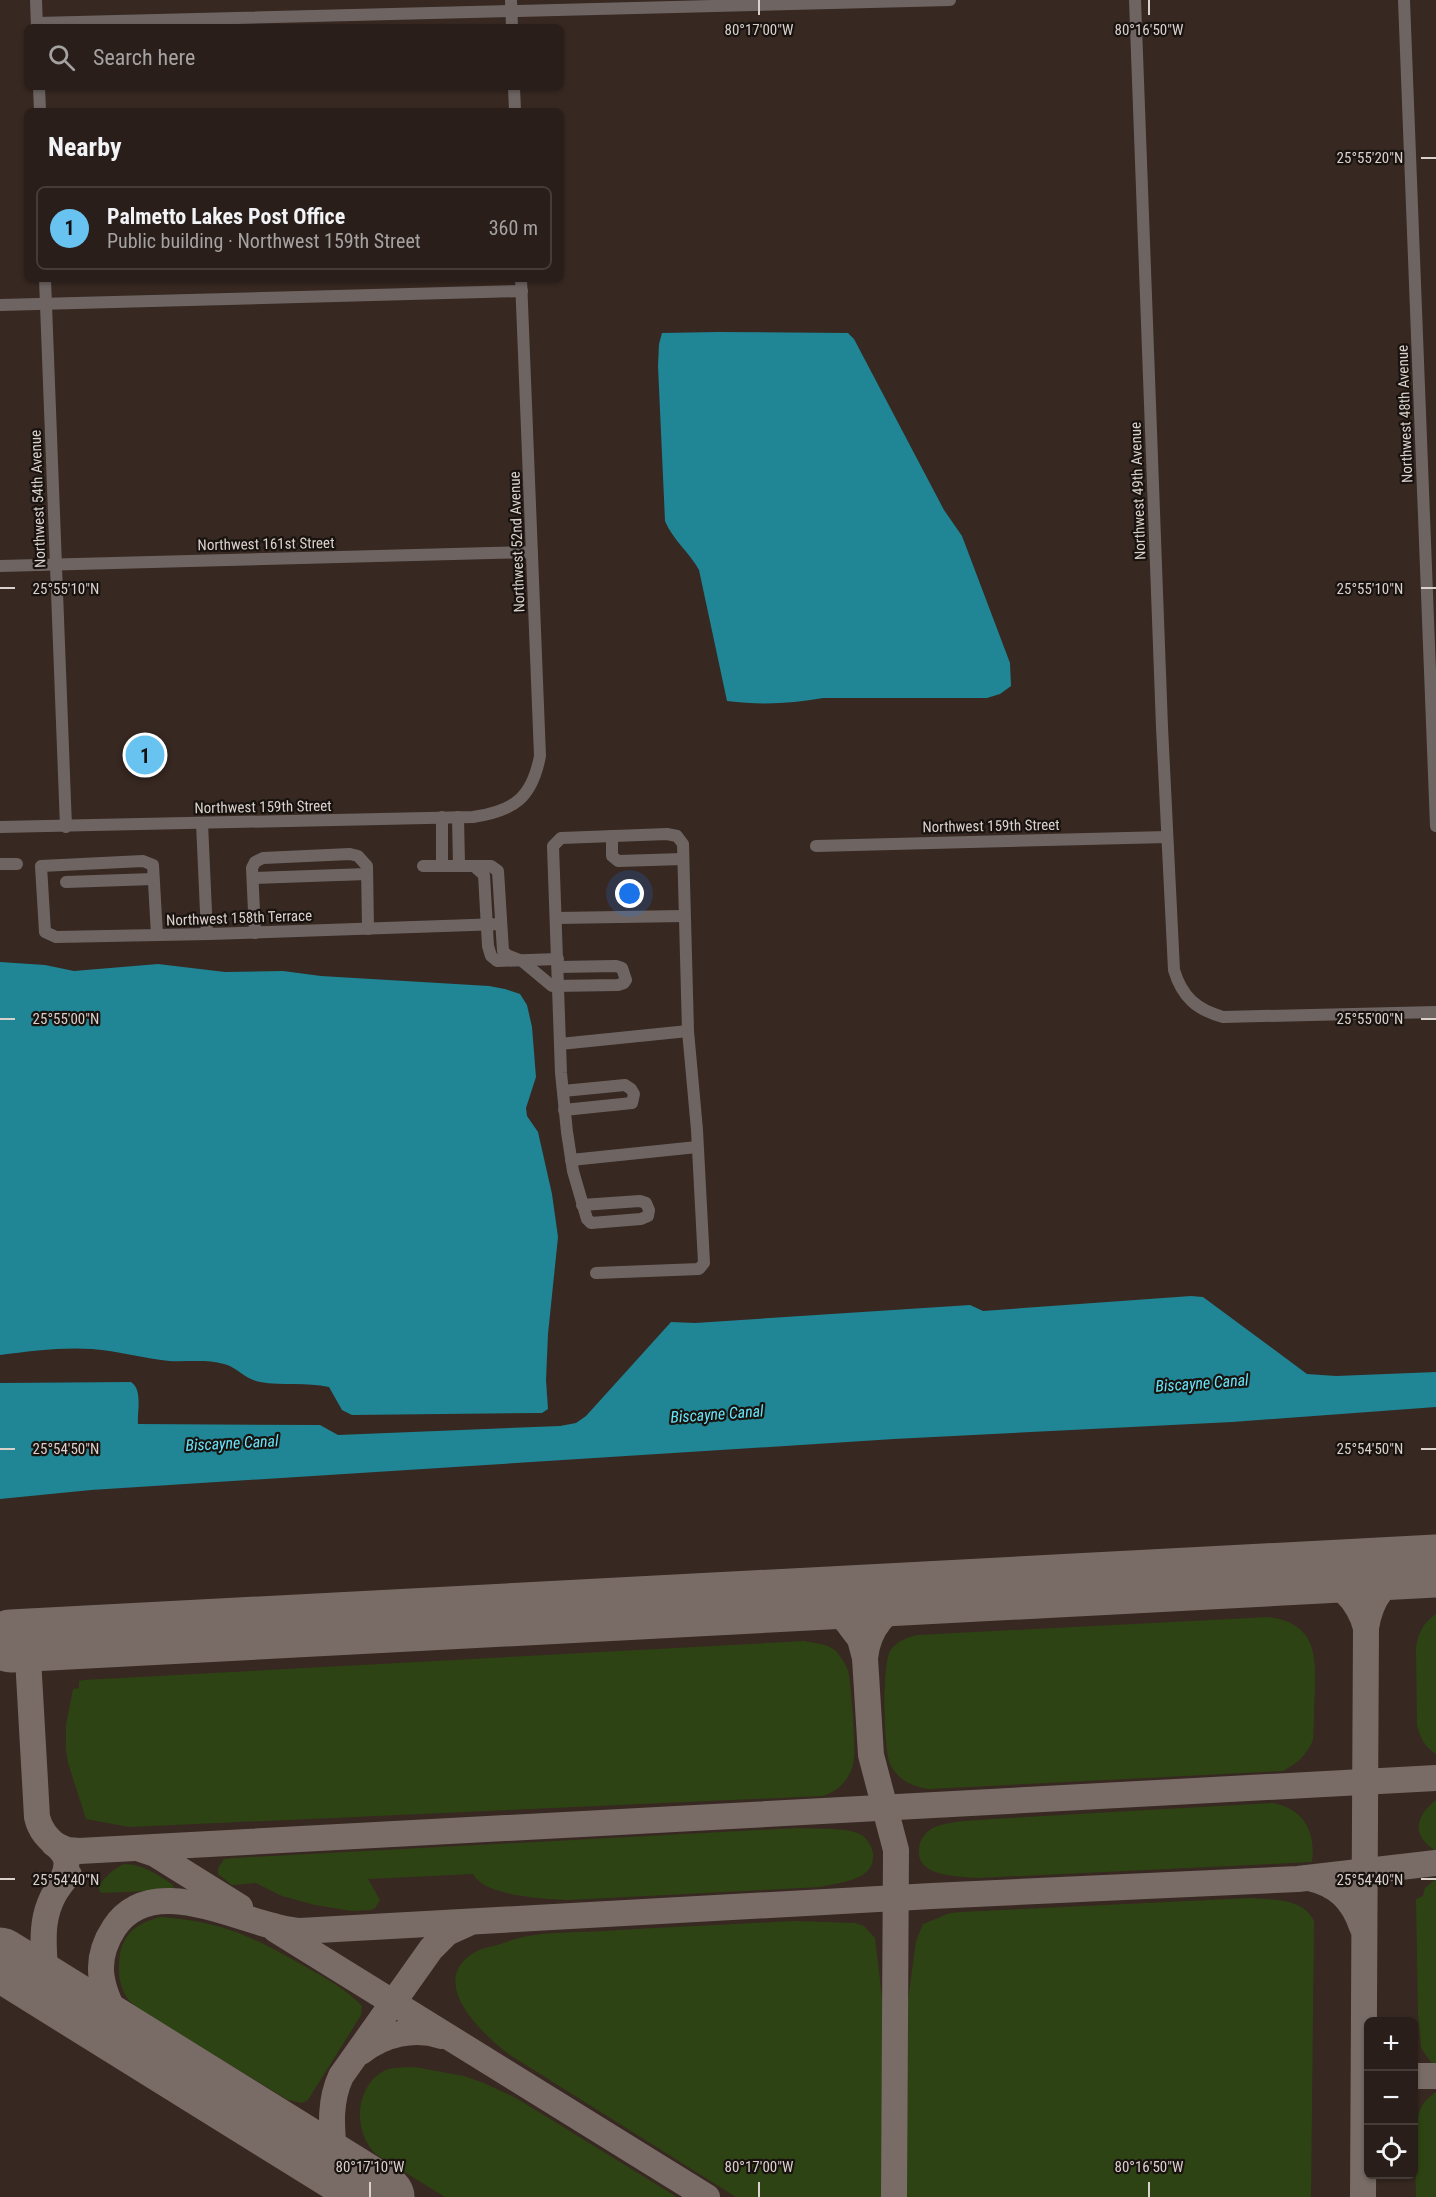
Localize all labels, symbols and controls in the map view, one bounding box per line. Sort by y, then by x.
text: 80°17'00"W [725,21,794,39]
text: 80°16'50"W [1115,21,1184,39]
search box [24,24,564,90]
icon: search [45,41,78,74]
text: Search here [93,45,195,70]
text: Nearby [48,132,122,162]
text: 25°55'20"N [1337,149,1403,167]
text: Palmetto Lakes Post Office [107,204,345,229]
text: 1 [64,216,75,240]
text: 360 m [489,216,538,240]
text: Public building · Northwest 159th Street [107,229,421,253]
street label: Northwest 48th Avenue [1394,345,1416,483]
street label: Northwest 49th Avenue [1127,422,1149,560]
street label: Northwest 54th Avenue [27,430,49,568]
street label: Northwest 52nd Avenue [506,471,528,613]
street label: Northwest 161st Street [197,534,335,554]
text: 25°55'10"N [33,580,99,598]
text: 25°55'10"N [1337,580,1403,598]
pin: 1 [126,732,164,777]
street label: Northwest 159th Street [194,797,332,817]
street label: Northwest 159th Street [922,816,1060,836]
your location [615,879,644,908]
street label: Northwest 158th Terrace [166,906,312,930]
text: 25°55'00"N [33,1010,99,1028]
text: 25°55'00"N [1337,1010,1403,1028]
water label: Biscayne Canal [1155,1370,1250,1396]
water label: Biscayne Canal [670,1401,765,1427]
water label: Biscayne Canal [185,1431,279,1455]
text: 25°54'50"N [33,1440,99,1458]
text: 25°54'50"N [1337,1440,1403,1458]
text: 25°54'40"N [33,1871,99,1889]
text: 25°54'40"N [1337,1871,1403,1889]
map controls [1364,2017,1418,2179]
button: + [1364,2017,1418,2071]
button: − [1364,2071,1418,2125]
button: locate [1364,2125,1418,2179]
text: 80°17'10"W [336,2158,405,2176]
text: 80°17'00"W [725,2158,794,2176]
text: 80°16'50"W [1115,2158,1184,2176]

